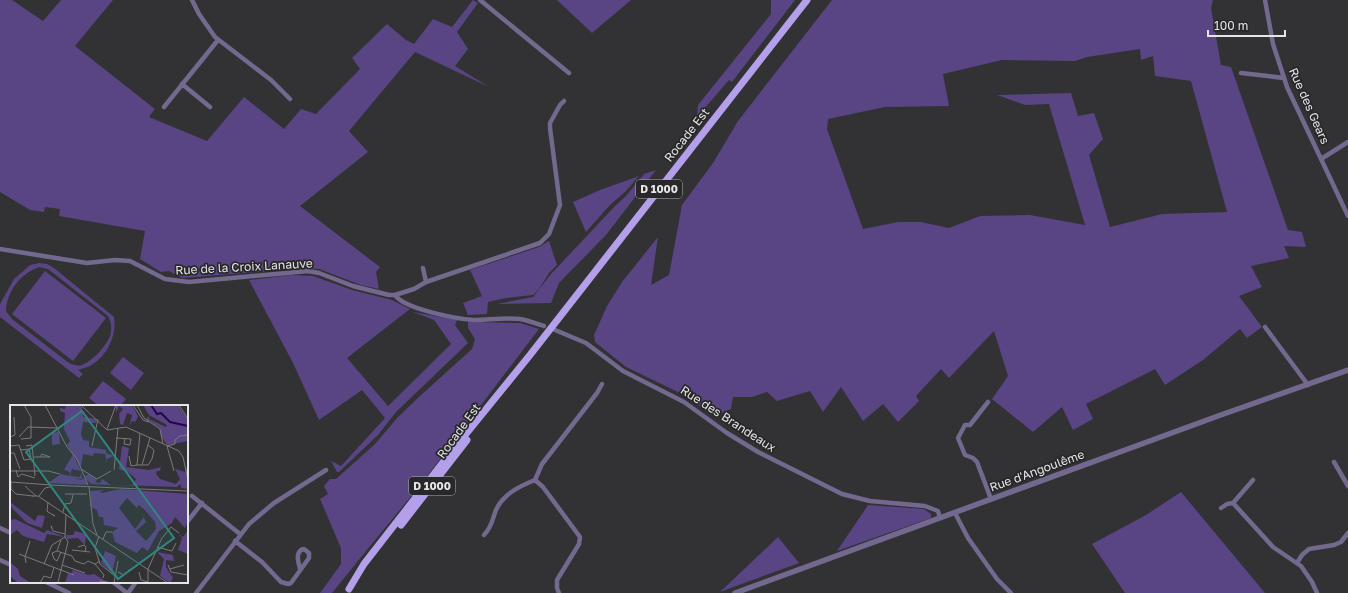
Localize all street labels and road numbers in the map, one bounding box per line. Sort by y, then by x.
street label: Rue des Gears [1286,65,1333,146]
street label: Rocade Est [661,105,712,165]
road number: D 1000 [636,180,682,198]
street label: Rue de la Croix Lanauve [175,255,313,278]
street label: Rue des Brandeaux [678,382,779,455]
street label: Rocade Est [434,400,484,461]
street label: Rue d'Angoulême [987,446,1086,495]
road number: D 1000 [409,477,455,495]

